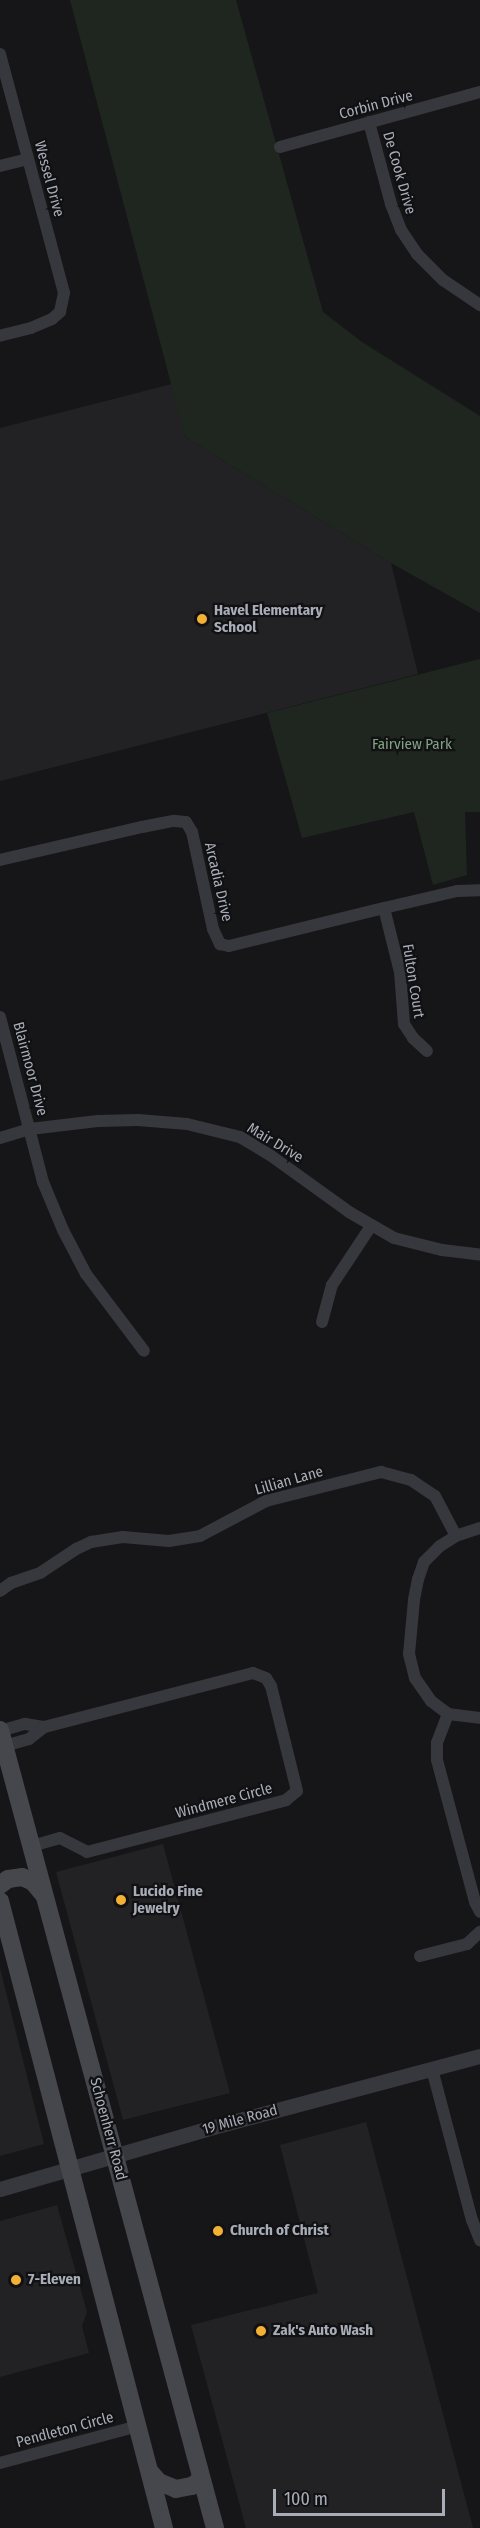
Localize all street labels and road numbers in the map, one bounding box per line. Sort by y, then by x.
street label: Corbin Drive [337,87,415,123]
street label: De Cook Drive [379,130,419,216]
street label: Wessel Drive [30,139,68,219]
street label: Arcadia Drive [200,841,236,923]
street label: Fulton Court [398,943,428,1019]
street label: Blairmoor Drive [9,1020,51,1118]
street label: Mair Drive [244,1119,306,1167]
street label: Lillian Lane [253,1463,325,1499]
street label: Windmere Circle [174,1779,274,1823]
street label: Schoenherr Road [86,2076,130,2182]
street label: 19 Mile Road [200,2101,280,2139]
street label: Pendleton Circle [14,2408,116,2452]

